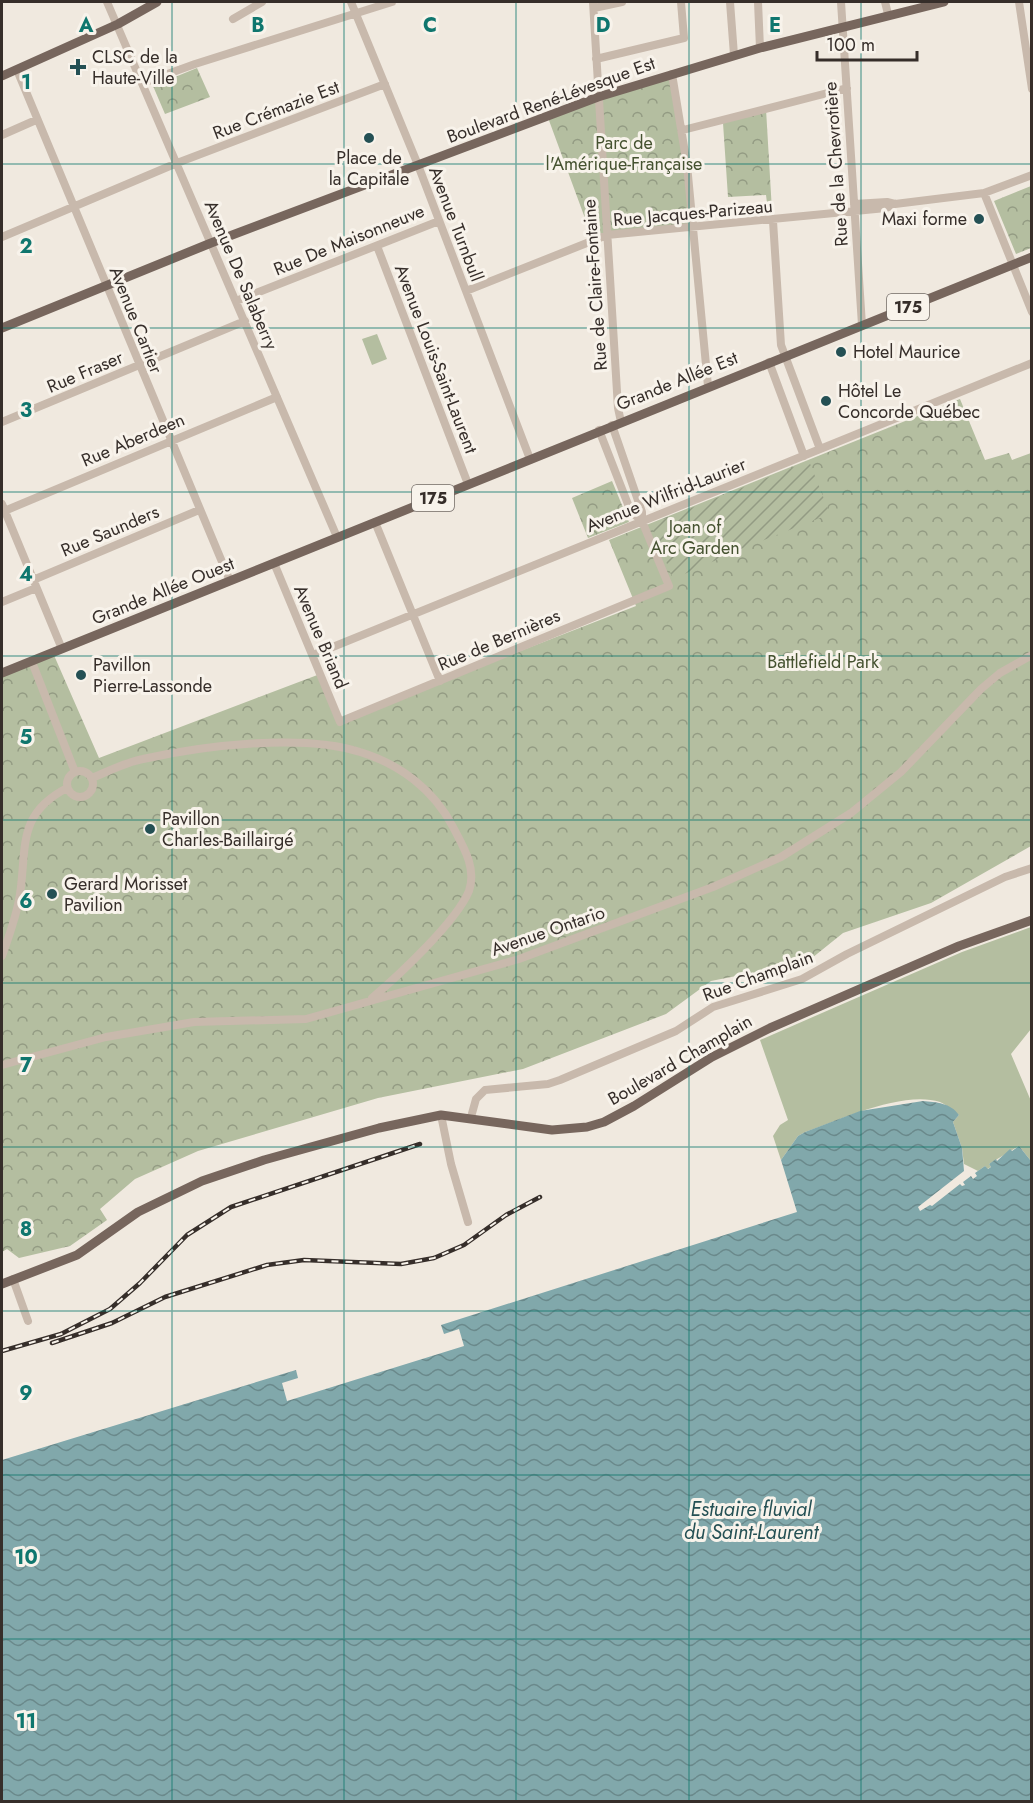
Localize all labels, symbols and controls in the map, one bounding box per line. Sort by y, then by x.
text: A [78,11,94,40]
text: B [251,11,265,40]
text: C [423,11,437,40]
text: D [596,11,610,40]
text: E [769,11,781,40]
scale bar [817,24,918,62]
text: 100 m [826,32,875,58]
place label: CLSC de la Haute-Ville [92,44,178,91]
street label: Boulevard René-Lévesque Est [443,50,659,150]
marker: CLSC de la Haute-Ville [69,58,87,76]
text: 1 [21,68,31,97]
street label: Rue Crémazie Est [209,74,344,146]
street label: Rue de la Chevrotière [817,81,855,247]
park label: Parc de l'Amérique-Française [546,130,702,177]
marker: Place de la Capitale [362,131,376,145]
place label: Place de la Capitale [329,145,409,192]
street label: Avenue Turnbull [422,163,490,285]
street label: Rue Jacques-Parizeau [612,193,774,233]
street label: Avenue De Salaberry [198,196,284,354]
street label: Rue De Maisonneuve [270,198,428,282]
street label: Rue de Claire-Fontaine [576,198,614,372]
place label: Maxi forme [882,206,967,232]
marker: Maxi forme [972,212,986,226]
text: 2 [19,232,33,261]
street label: Avenue Louis-Saint-Laurent [388,261,484,458]
street label: Avenue Cartier [103,263,170,378]
road number: 175 [887,294,929,320]
place label: Hotel Maurice [853,339,960,365]
street label: Rue Fraser [43,344,128,400]
street label: Grande Allée Est [612,345,742,417]
marker: Hotel Maurice [834,345,848,359]
place label: Hôtel Le Concorde Québec [838,378,980,425]
marker: Hôtel Le Concorde Québec [819,394,833,408]
text: 3 [20,396,32,425]
street label: Rue Aberdeen [77,407,189,473]
street label: Avenue Wilfrid-Laurier [582,451,751,539]
road number: 175 [412,485,454,511]
street label: Rue Saunders [57,499,163,563]
park label: Joan of Arc Garden [650,514,740,561]
street label: Grande Allée Ouest [88,550,239,631]
text: 4 [19,560,33,589]
street label: Avenue Briand [287,581,355,693]
street label: Rue de Bernières [434,603,564,677]
park label: Battlefield Park [767,649,879,675]
place label: Pavillon Pierre-Lassonde [93,652,212,699]
marker: Pavillon Pierre-Lassonde [74,668,88,682]
text: 5 [20,723,33,752]
place label: Pavillon Charles-Baillairgé [162,806,294,853]
marker: Pavillon Charles-Baillairgé [143,822,157,836]
place label: Gerard Morisset Pavilion [64,871,188,918]
text: 6 [19,887,33,916]
marker: Gerard Morisset Pavilion [45,887,59,901]
street label: Avenue Ontario [488,899,609,963]
street label: Rue Champlain [699,944,817,1008]
street label: Boulevard Champlain [603,1008,757,1112]
text: 7 [20,1051,33,1080]
text: 8 [20,1215,32,1244]
text: 9 [19,1379,33,1408]
water label: Estuaire fluvial du Saint-Laurent [684,1495,819,1547]
text: 10 [14,1543,38,1572]
text: 11 [16,1707,36,1736]

